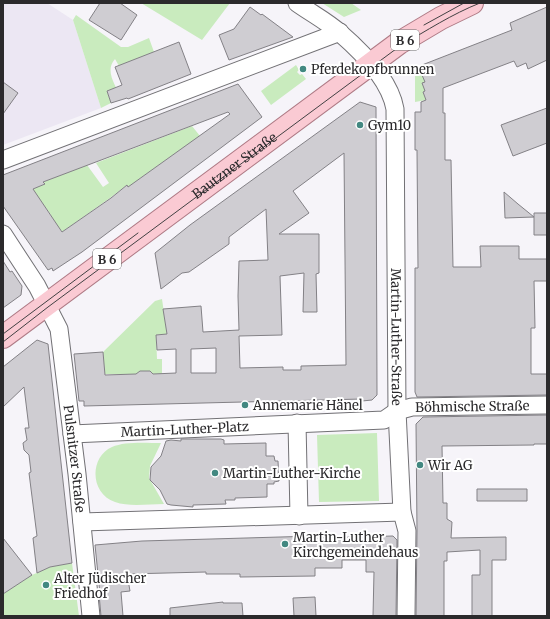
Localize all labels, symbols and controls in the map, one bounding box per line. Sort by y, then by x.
road number: B 6 [391,30,419,50]
place label: Pferdekopfbrunnen [311,61,435,78]
marker: Pferdekopfbrunnen [298,64,308,74]
place label: Gym10 [368,117,411,134]
marker: Gym10 [355,120,365,130]
street label: Bautzner Straße [188,128,280,202]
road number: B 6 [93,249,121,269]
street label: Martin-Luther-Straße [388,268,405,406]
place label: Annemarie Hänel [252,397,363,414]
street label: Böhmische Straße [415,397,530,415]
marker: Annemarie Hänel [240,400,250,410]
street label: Pulsnitzer Straße [60,404,89,513]
street label: Martin-Luther-Platz [121,418,249,440]
place label: Wir AG [427,457,473,474]
marker: Wir AG [415,460,425,470]
place label: Martin-Luther-Kirche [223,465,361,482]
marker: Martin-Luther-Kirche [210,468,220,478]
place label: Martin-Luther Kirchgemeindehaus [293,529,418,561]
marker: Martin-Luther Kirchgemeindehaus [280,539,290,549]
place label: Alter Jüdischer Friedhof [53,570,146,602]
marker: Alter Jüdischer Friedhof [41,580,51,590]

